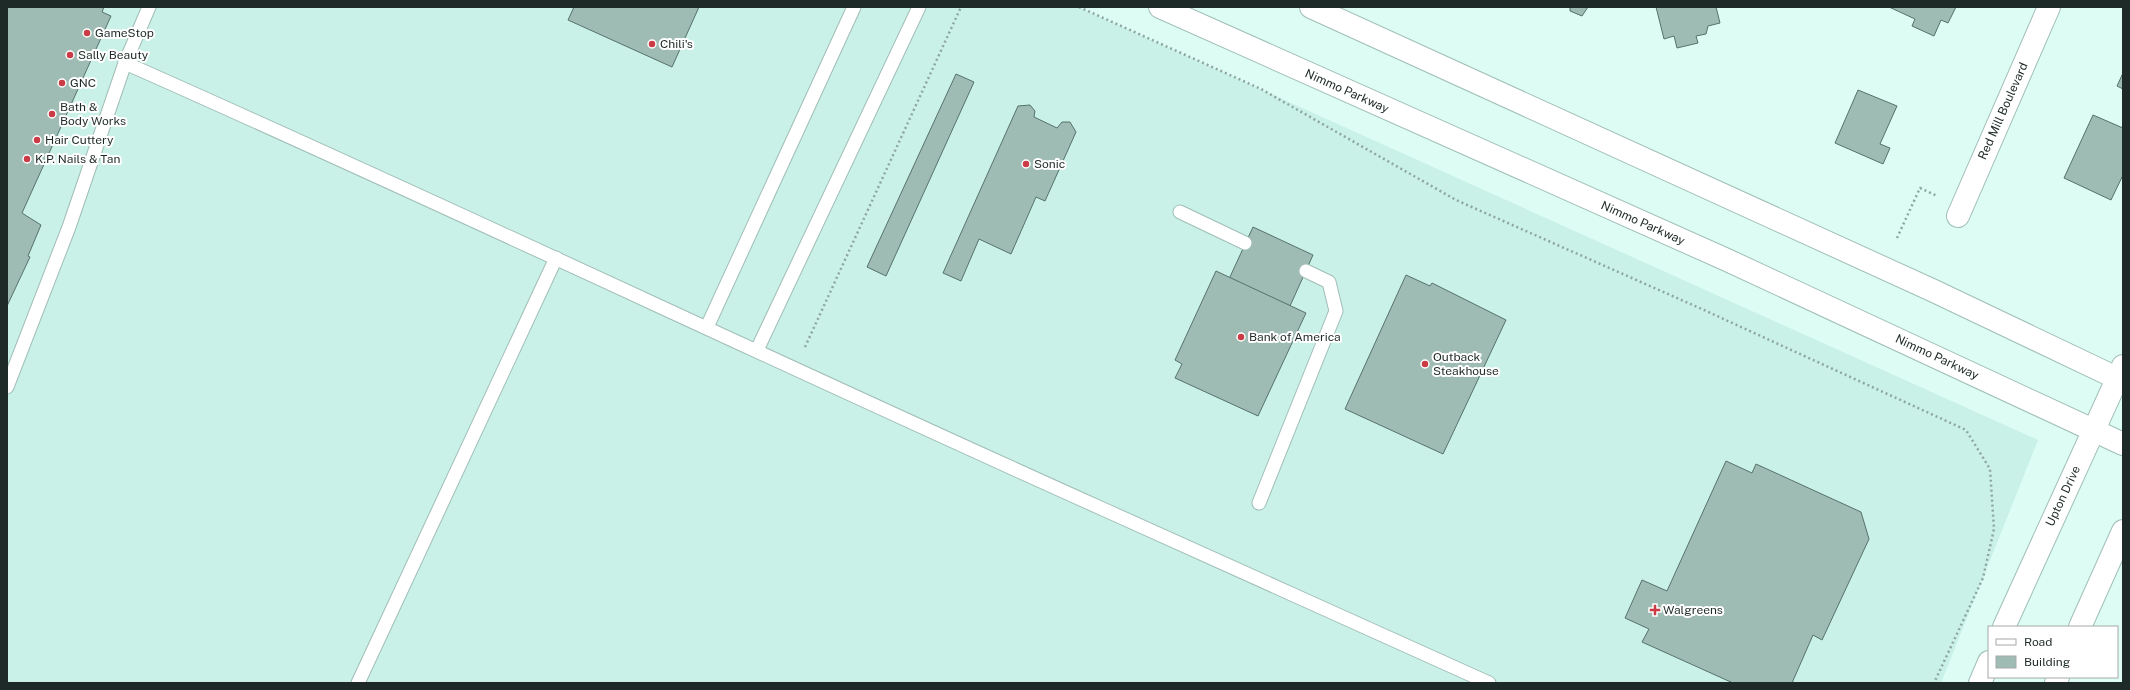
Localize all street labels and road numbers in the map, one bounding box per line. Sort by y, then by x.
street label: Red Mill Boulevard [1975,60,2031,162]
street label: Nimmo Parkway [1303,66,1392,116]
street label: Nimmo Parkway [1599,198,1688,248]
street label: Nimmo Parkway [1893,332,1981,383]
street label: Upton Drive [2043,463,2083,528]

